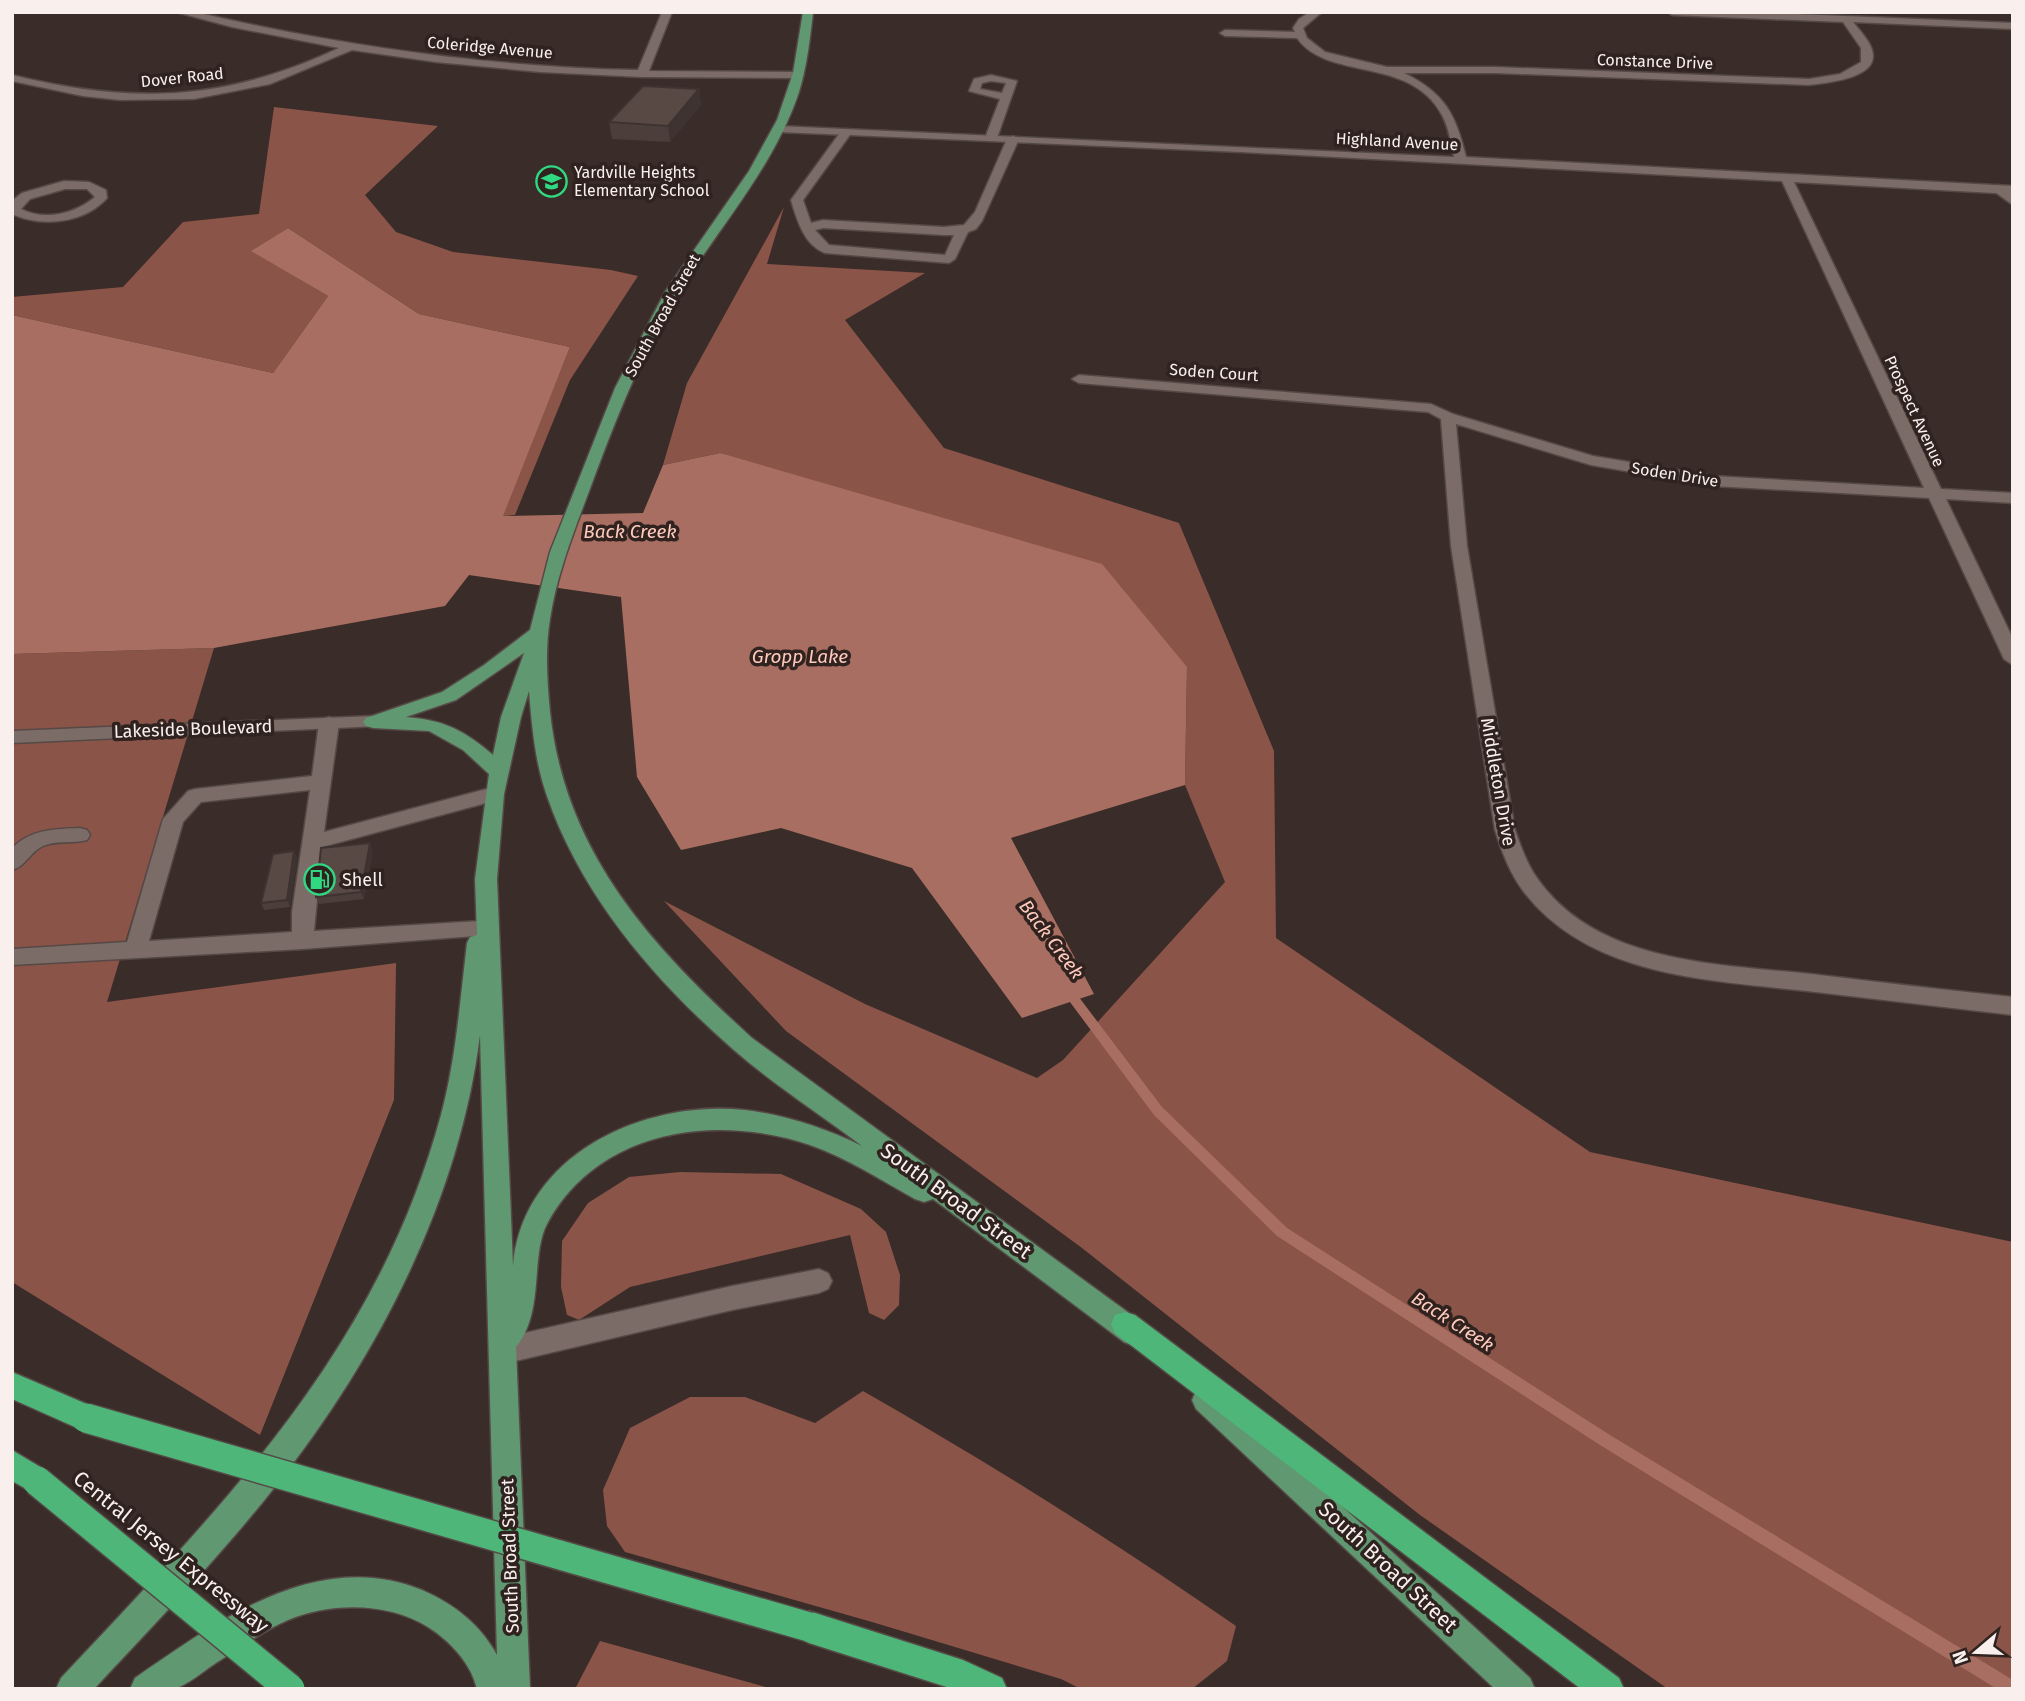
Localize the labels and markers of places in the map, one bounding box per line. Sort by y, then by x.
place label: Yardville Heights Elementary School [574,163,710,200]
school or university icon: Yardville Heights Elementary School [534,164,568,198]
fuel station icon: Shell [302,863,336,897]
place label: Shell [342,869,383,891]

